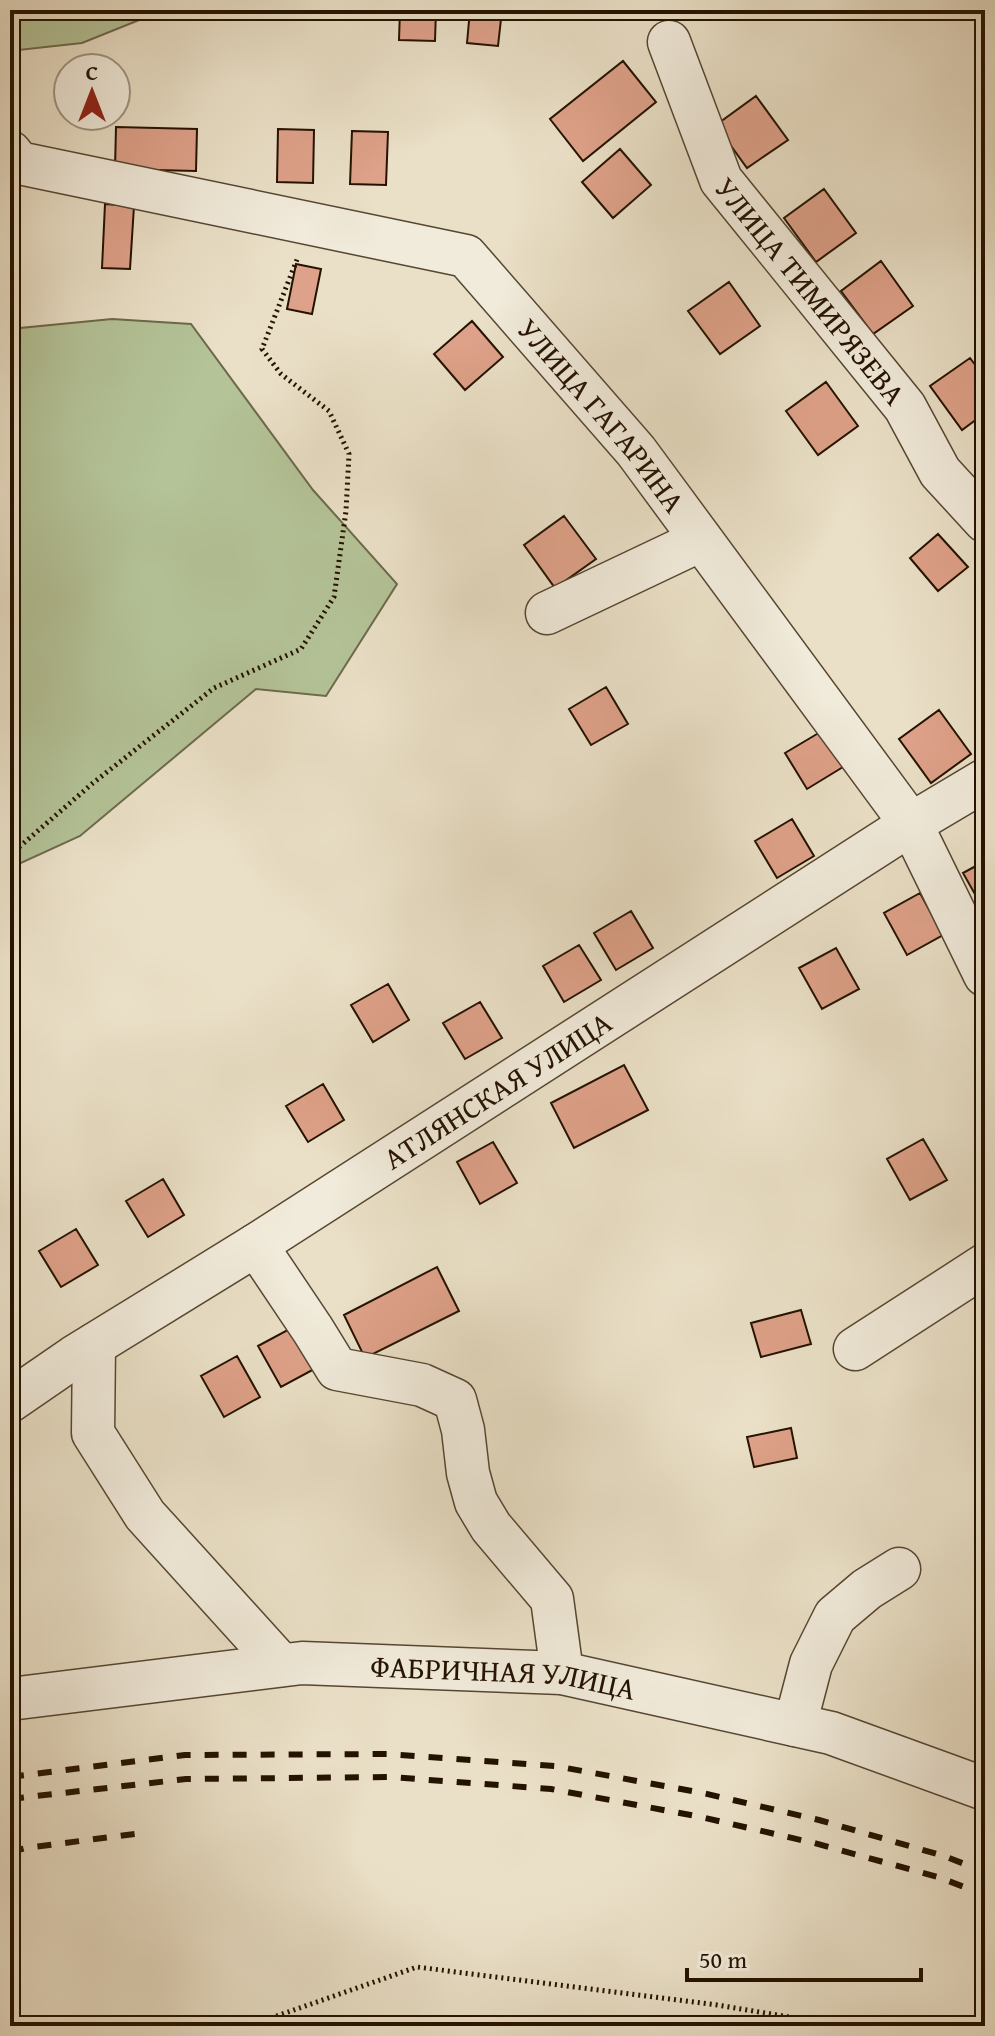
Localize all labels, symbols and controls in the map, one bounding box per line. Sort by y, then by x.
north arrow [52,52,132,132]
text: С [86,56,98,88]
street label: УЛИЦА ТИМИРЯЗЕВА [705,167,917,414]
street label: УЛИЦА ГАГАРИНА [507,308,696,521]
street label: АТЛЯНСКАЯ УЛИЦА [374,1000,620,1180]
street label: ФАБРИЧНАЯ УЛИЦА [369,1644,640,1711]
scale bar [687,1932,921,1982]
text: 50 m [699,1942,747,1977]

